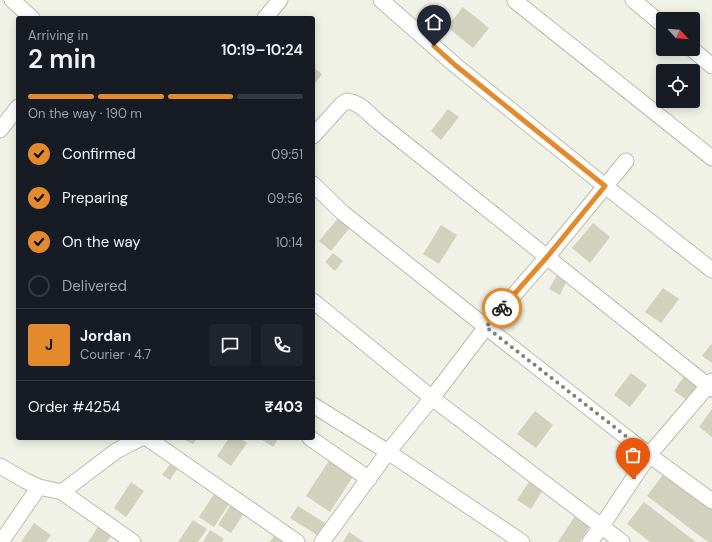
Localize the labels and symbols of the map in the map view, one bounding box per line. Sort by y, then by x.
pin [417,5,451,46]
north arrow [656,12,700,56]
courier [482,288,522,328]
pin [616,438,650,479]

